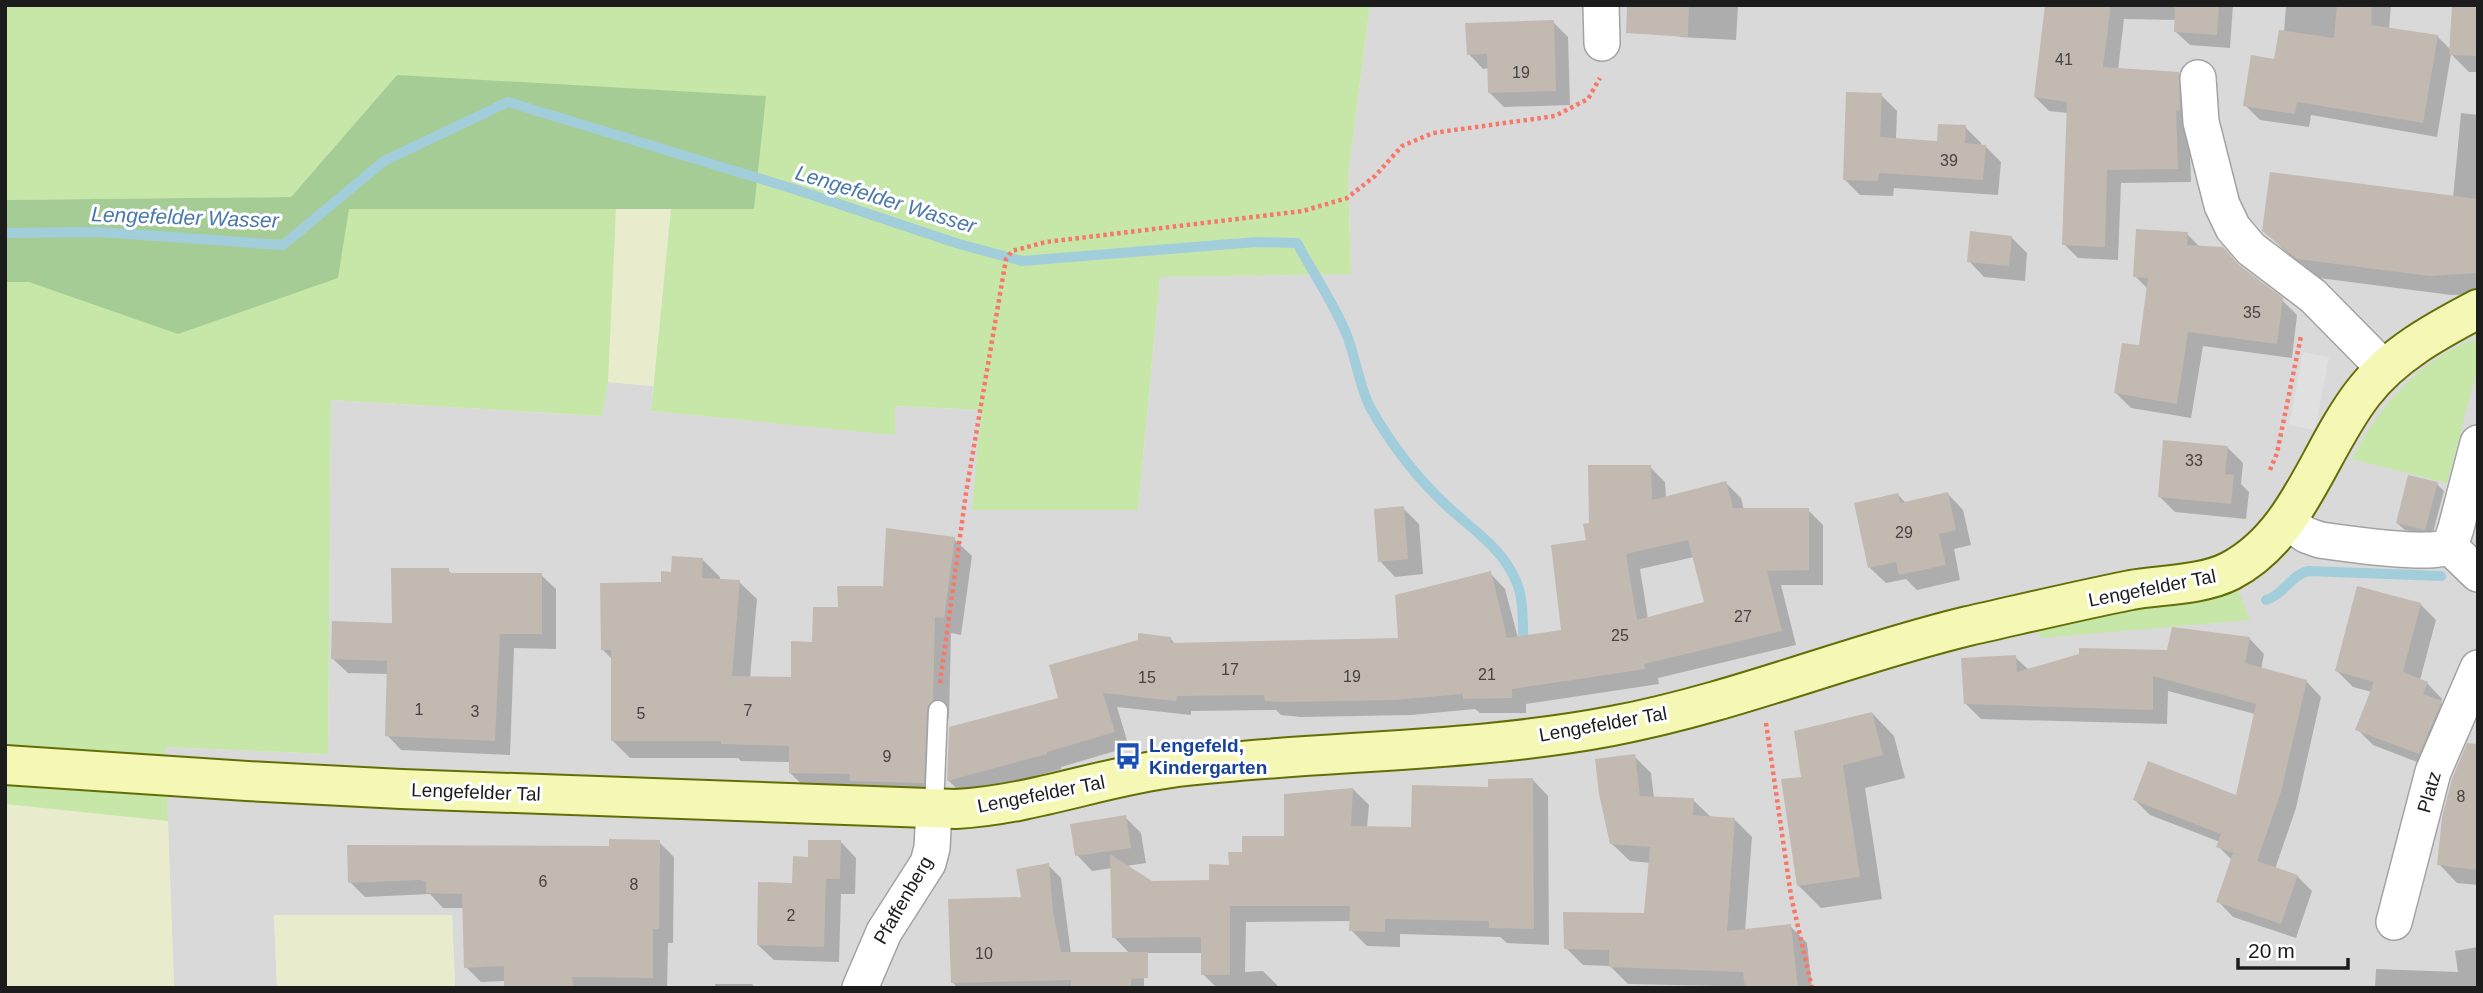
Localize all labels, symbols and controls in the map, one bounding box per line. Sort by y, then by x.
house number: 41 [2055,51,2073,68]
house number: 19 [1512,64,1530,81]
house number: 39 [1940,152,1958,169]
water label: Lengefelder Wasser [793,161,980,238]
water label: Lengefelder Wasser [91,202,280,232]
house number: 35 [2243,304,2261,321]
house number: 33 [2185,452,2203,469]
house number: 29 [1895,524,1913,541]
street label: Lengefelder Tal [2086,565,2218,611]
house number: 27 [1734,608,1752,625]
house number: 25 [1611,627,1629,644]
house number: 17 [1221,661,1239,678]
house number: 21 [1478,666,1496,683]
house number: 19 [1343,668,1361,685]
house number: 15 [1138,669,1156,686]
house number: 1 [415,701,424,718]
house number: 7 [744,702,753,719]
street label: Lengefelder Tal [1537,702,1669,746]
house number: 3 [471,703,480,720]
house number: 5 [637,705,646,722]
place label: Lengefeld, Kindergarten [1149,735,1267,778]
bus stop icon: Lengefeld, Kindergarten [1113,741,1143,771]
house number: 9 [883,748,892,765]
street label: Platz [2413,769,2445,815]
street label: Lengefelder Tal [975,771,1107,817]
street label: Lengefelder Tal [411,779,541,805]
house number: 8 [2457,788,2466,805]
street label: Pfaffenberg [869,852,937,948]
house number: 6 [539,873,548,890]
house number: 8 [630,876,639,893]
house number: 2 [787,907,796,924]
scale bar [2238,926,2348,970]
text: 20 m [2248,939,2295,962]
house number: 10 [975,945,993,962]

